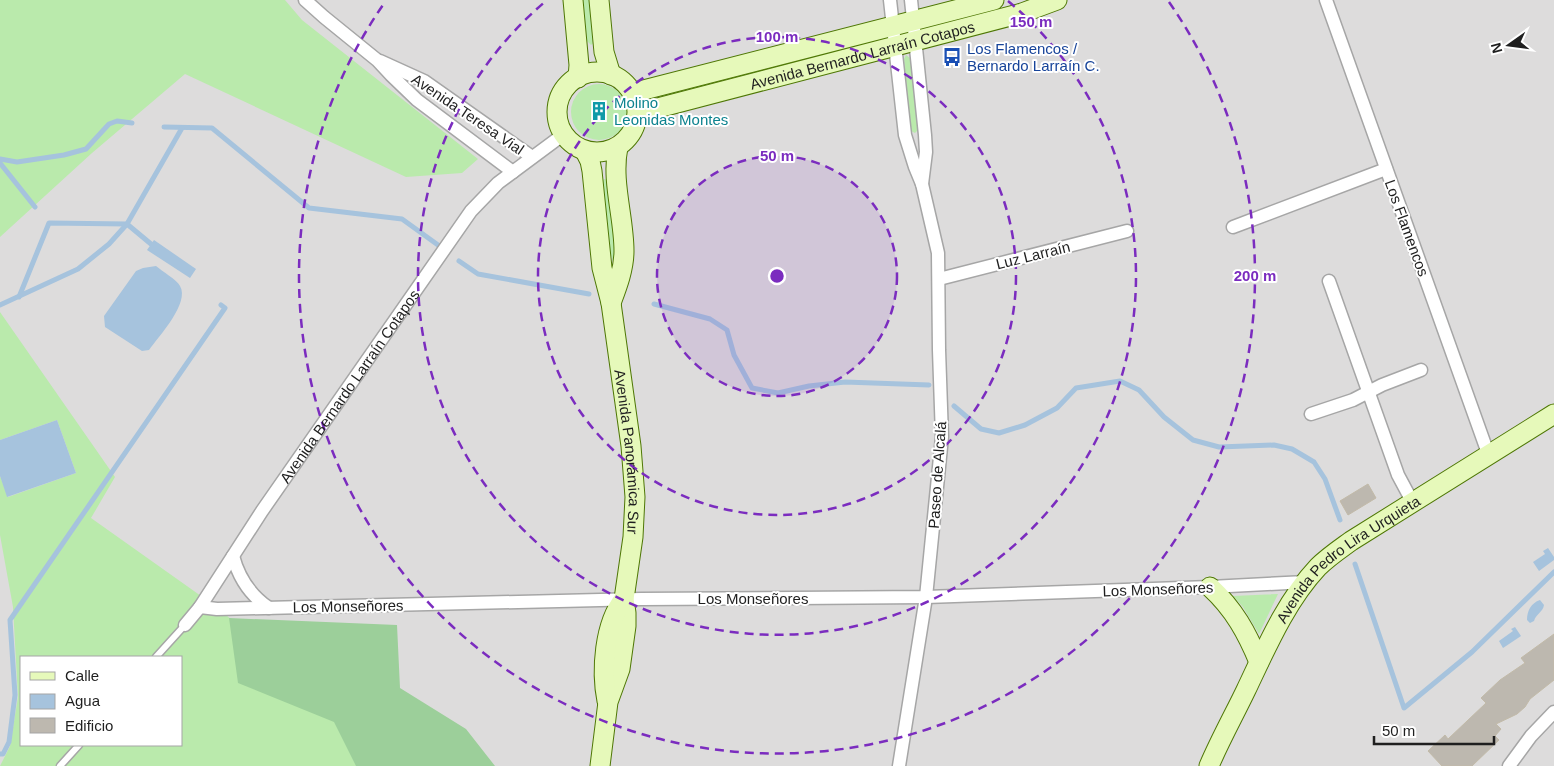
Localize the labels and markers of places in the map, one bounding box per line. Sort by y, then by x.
place label: Los Flamencos / Bernardo Larraín C. [967,40,1100,74]
bus stop icon: Los Flamencos / Bernardo Larraín C. [941,46,963,68]
place label: Molino Leonidas Montes [614,94,728,128]
building icon: Molino Leonidas Montes [588,100,610,122]
centre of rings [768,267,786,285]

